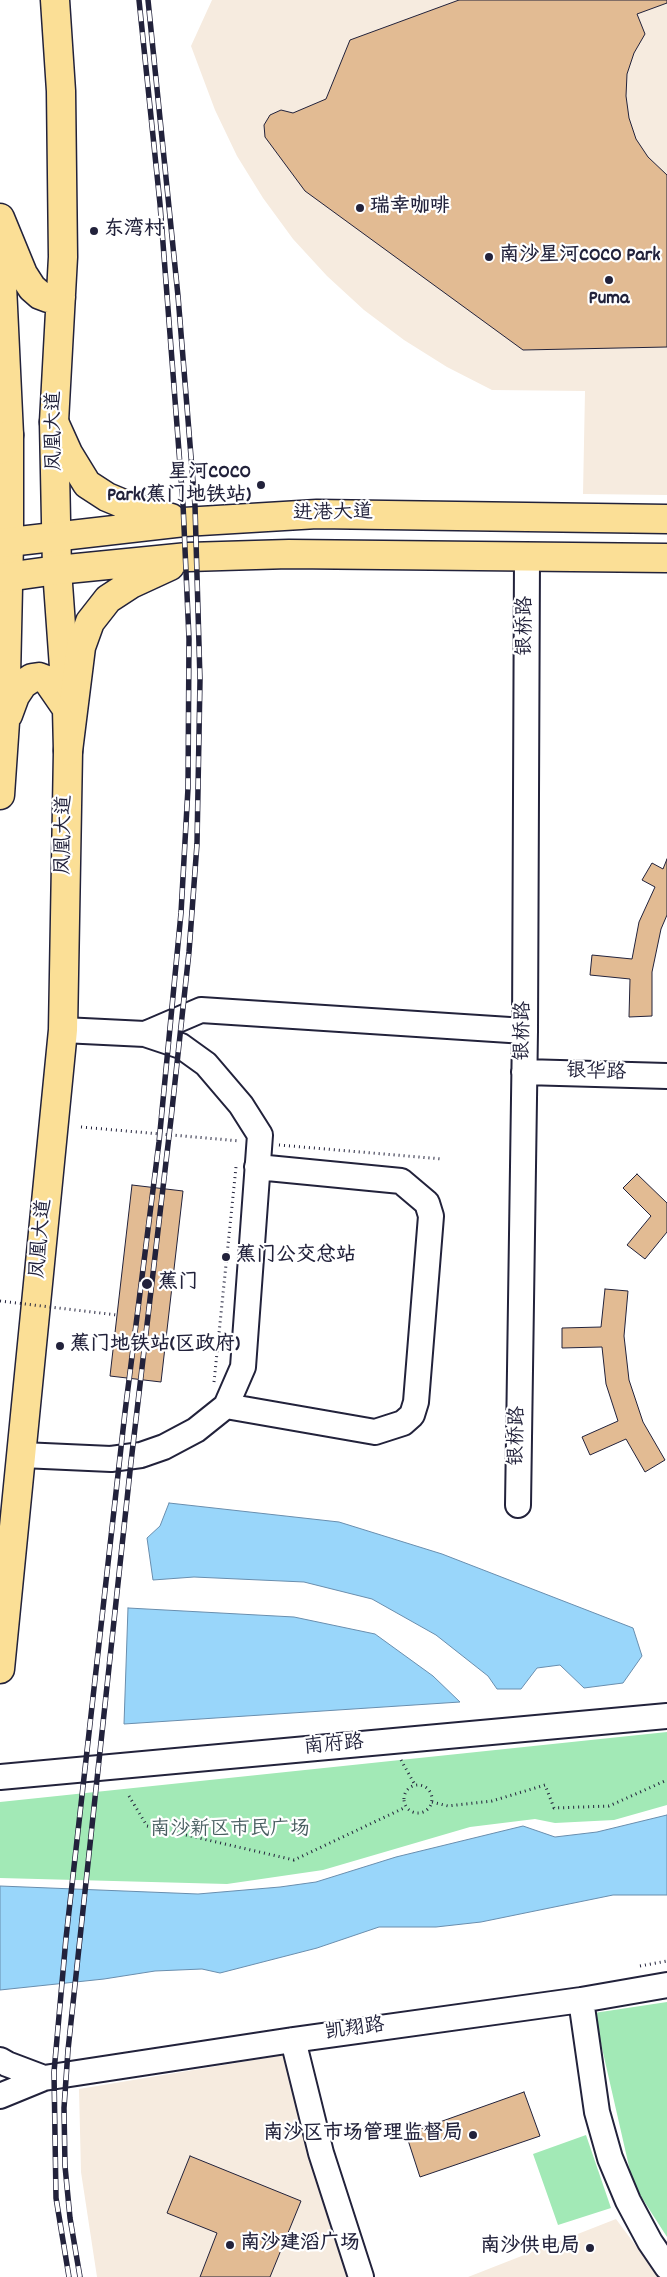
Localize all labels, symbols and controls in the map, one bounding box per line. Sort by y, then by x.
place label: 瑞幸咖啡 [370,196,450,220]
marker: 瑞幸咖啡 [354,202,366,214]
place label: 东湾村 [104,219,164,243]
marker: 东湾村 [88,225,100,237]
place label: 南沙星河COCO Park [499,245,660,269]
marker: 南沙星河COCO Park [483,251,495,263]
marker: Puma [603,274,615,286]
place label: Puma [589,288,629,312]
street label: 凤凰大道 [44,391,68,471]
place label: 星河COCO Park(蕉门地铁站) [107,462,251,509]
marker: 星河COCO Park(蕉门地铁站) [255,479,267,491]
street label: 进港大道 [293,502,373,528]
street label: 银桥路 [515,596,539,656]
street label: 凤凰大道 [53,795,79,875]
street label: 银桥路 [512,1001,538,1061]
street label: 银华路 [566,1061,626,1087]
street label: 凤凰大道 [28,1198,58,1280]
place label: 蕉门公交总站 [236,1245,356,1269]
marker: 蕉门公交总站 [220,1251,232,1263]
place label: 蕉门 [158,1272,198,1296]
marker: 蕉门 [140,1277,154,1291]
place label: 蕉门地铁站(区政府) [70,1334,240,1358]
marker: 蕉门地铁站(区政府) [54,1340,66,1352]
street label: 银桥路 [506,1406,532,1466]
street label: 南府路 [303,1732,365,1762]
park label: 南沙新区市民广场 [150,1819,310,1843]
street label: 凯翔路 [324,2015,386,2047]
place label: 南沙区市场管理监督局 [263,2123,463,2147]
marker: 南沙区市场管理监督局 [467,2129,479,2141]
place label: 南沙建滔广场 [240,2233,360,2257]
place label: 南沙供电局 [480,2236,580,2260]
marker: 南沙建滔广场 [224,2239,236,2251]
marker: 南沙供电局 [584,2242,596,2254]

